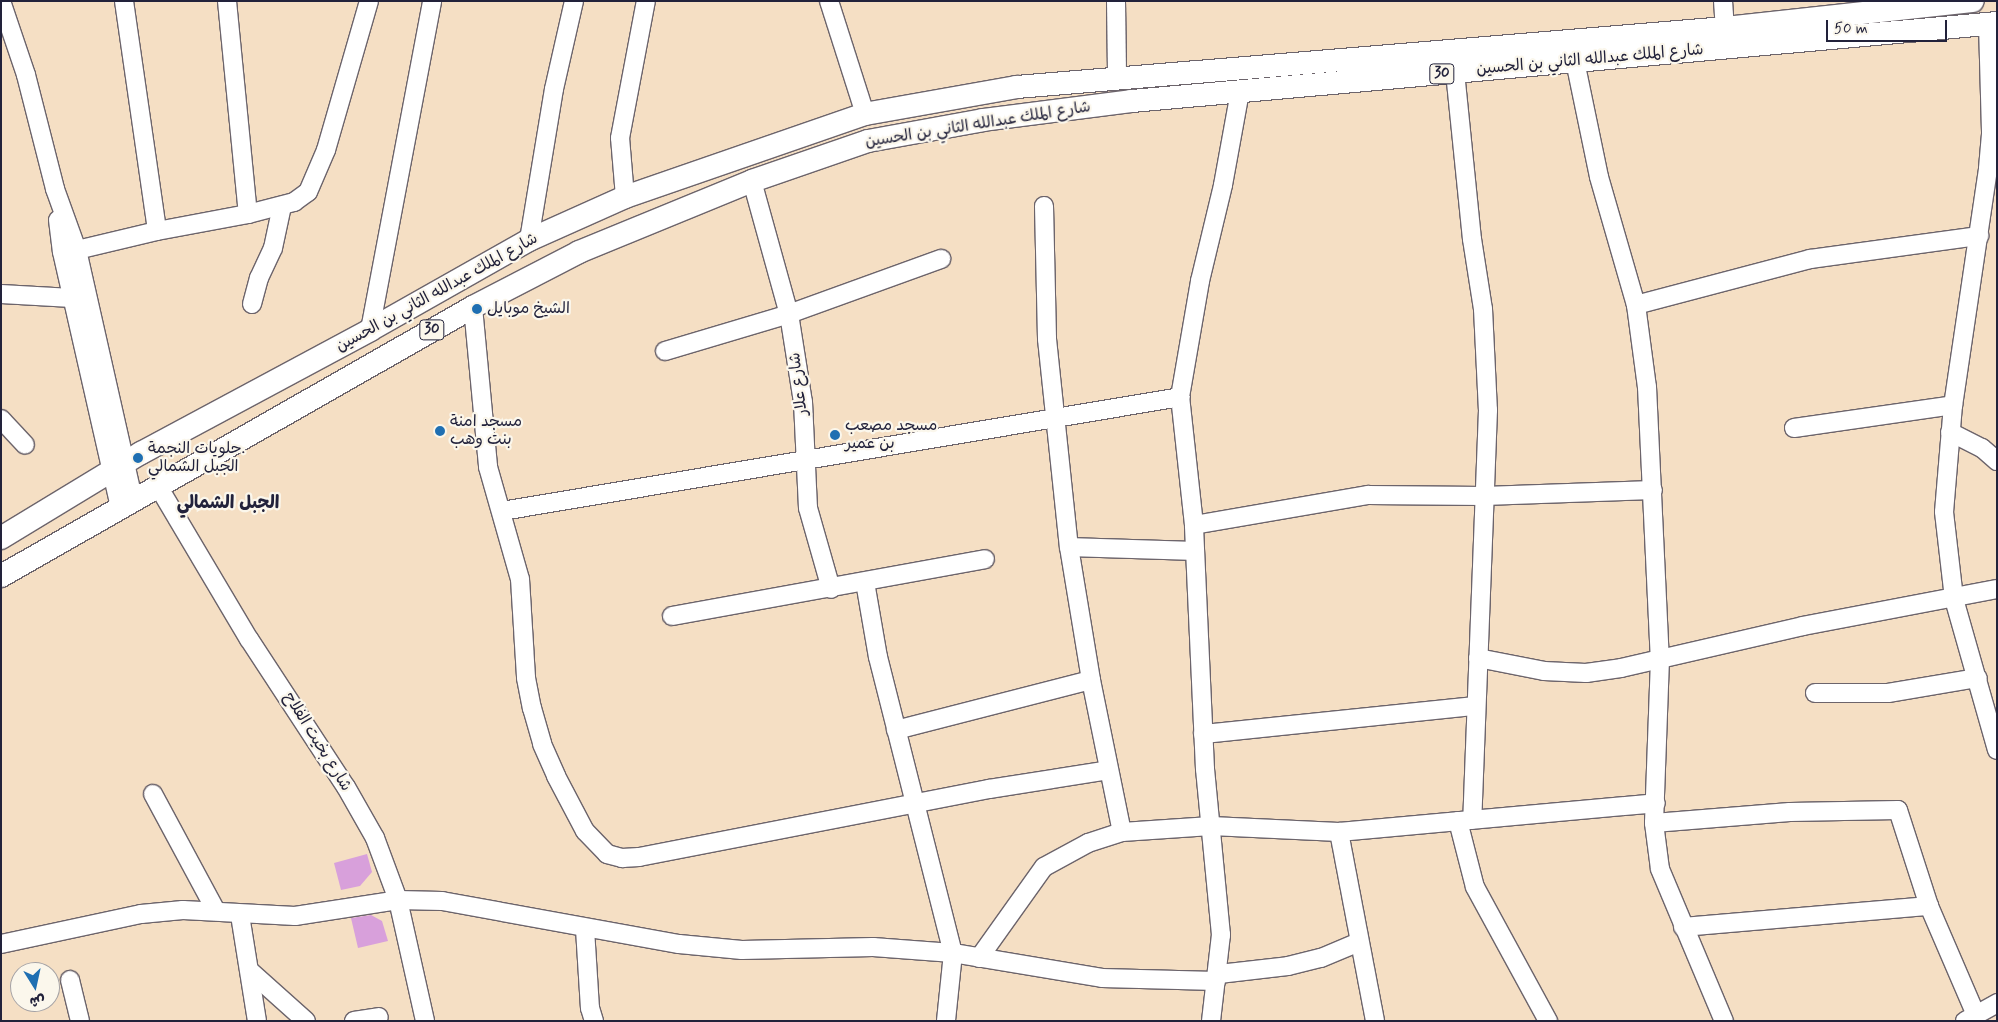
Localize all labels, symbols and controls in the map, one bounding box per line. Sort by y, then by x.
scale bar [1828,10,1949,42]
text: 50 m [1834,19,1868,39]
street label: شارع الملك عبدالله الثاني بن الحسين [1476,41,1704,79]
road number: 30 [1428,62,1456,86]
street label: شارع الملك عبدالله الثاني بن الحسين [864,98,1092,152]
street label: شارع الملك عبدالله الثاني بن الحسين [333,229,541,357]
place label: الشيخ موبايل [487,299,570,319]
marker: الشيخ موبايل [471,303,483,315]
road number: 30 [418,318,446,342]
street label: شارع علار [786,351,812,417]
place label: مسجد امنة بنت وهب [450,412,522,450]
place label: مسجد مصعب بن عمير [845,416,937,454]
marker: مسجد امنة بنت وهب [434,425,446,437]
marker: مسجد مصعب بن عمير [829,429,841,441]
place label: حلويات النجمة. الجبل الشمالي [148,439,245,477]
marker: حلويات النجمة. الجبل الشمالي [132,452,144,464]
district label: الجبل الشمالي [177,492,279,514]
street label: شارع بخيت الفلاح [279,689,355,795]
north arrow [10,962,60,1012]
text: ش [28,991,47,1011]

